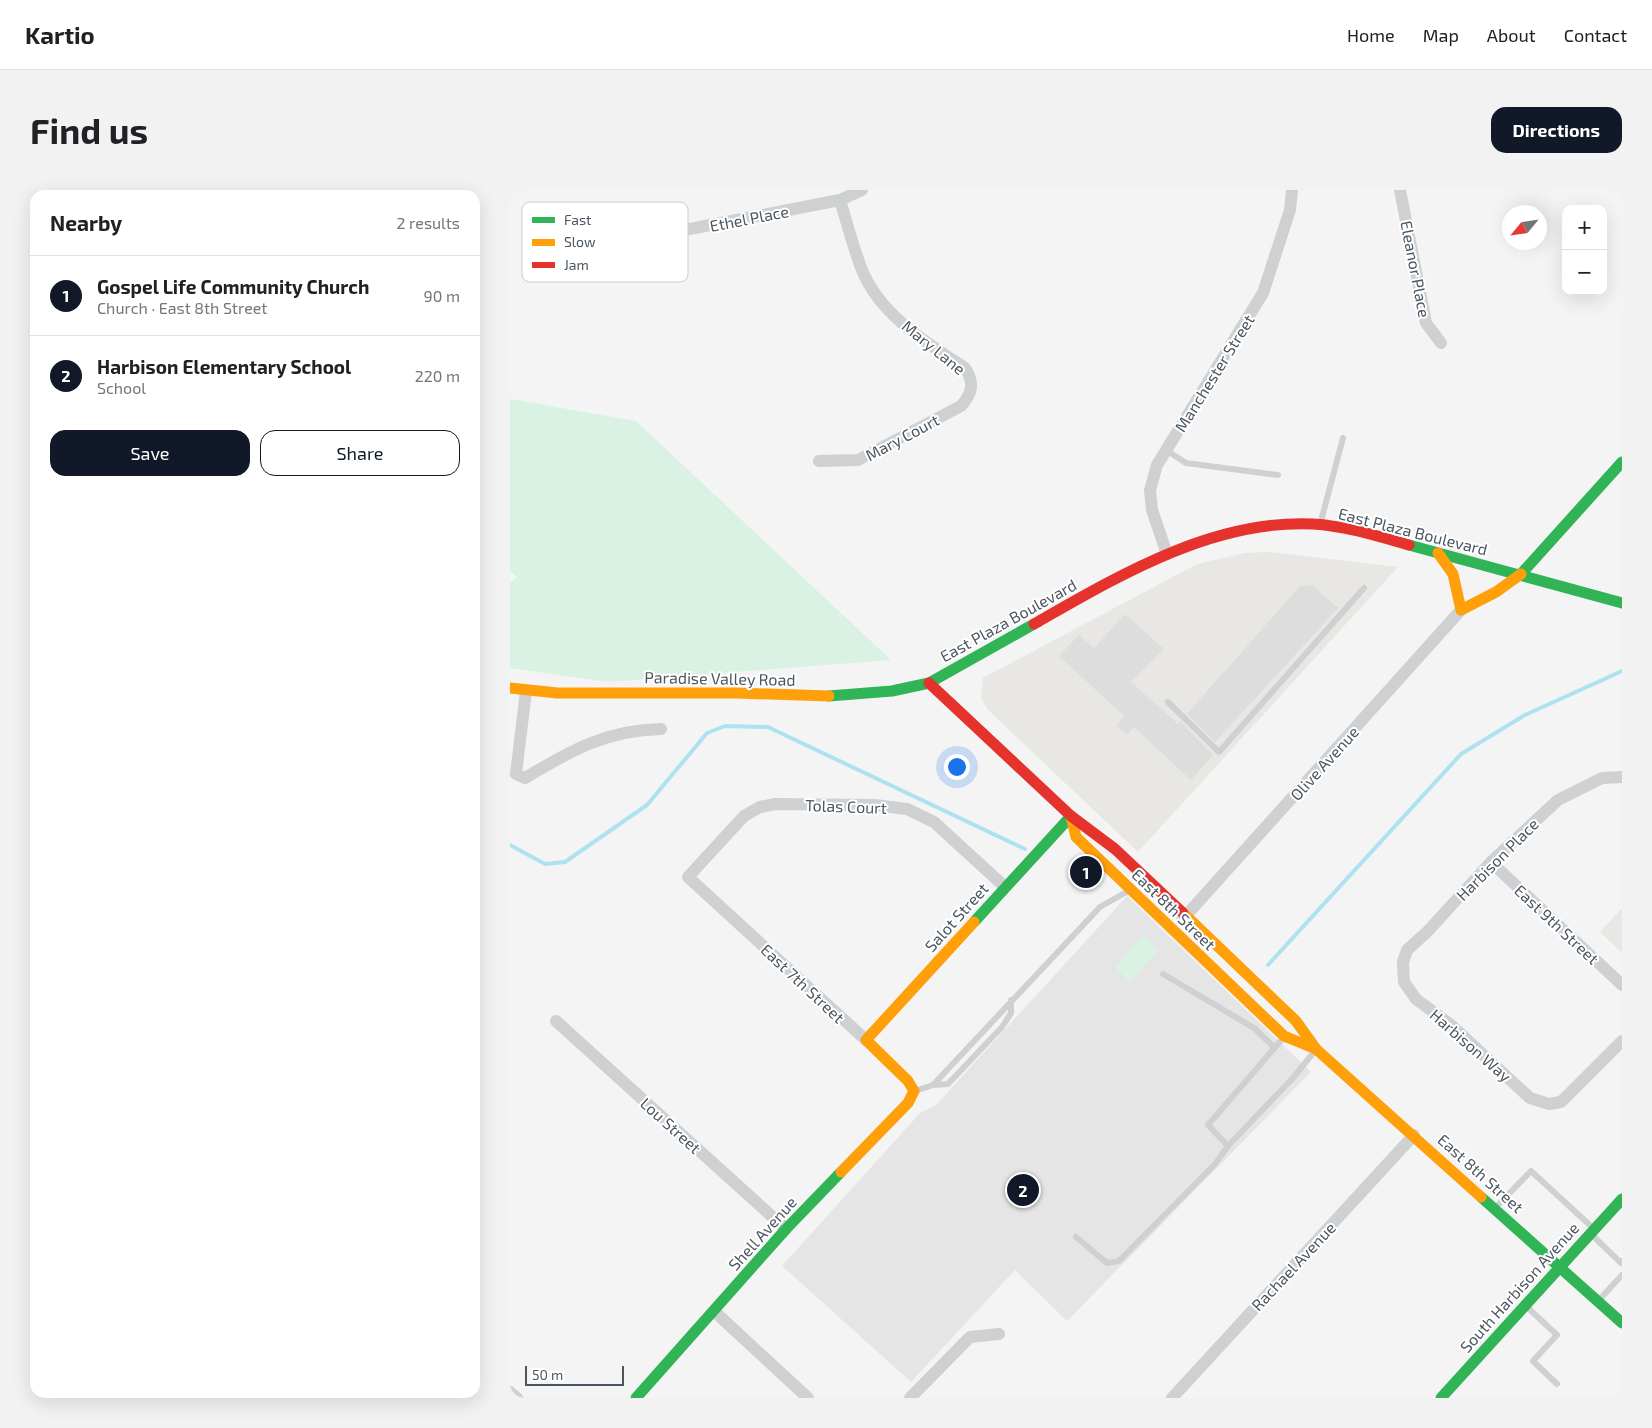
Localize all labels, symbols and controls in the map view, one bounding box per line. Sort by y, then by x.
text: Kartio [25,20,95,49]
text: Home [1347,24,1395,46]
text: Map [1423,24,1459,46]
text: About [1487,24,1536,46]
text: Contact [1564,24,1627,46]
button: Directions [1491,107,1622,153]
text: Find us [30,109,148,151]
street label: Ethel Place [708,201,790,235]
legend [522,202,688,282]
north arrow [1502,205,1547,250]
map controls [1562,205,1607,295]
button: + [1562,205,1607,250]
text: Nearby [50,210,122,235]
text: Fast [564,211,591,228]
text: 2 results [397,213,460,232]
street label: Eleanor Place [1397,219,1435,319]
text: Slow [564,233,596,250]
button: − [1562,250,1607,295]
text: Jam [564,256,589,273]
text: Gospel Life Community Church [97,275,369,298]
text: 1 [63,286,69,305]
text: 90 m [424,286,460,305]
text: Church · East 8th Street [97,298,267,317]
street label: Manchester Street [1170,311,1258,435]
street label: Mary Lane [899,316,969,378]
text: Harbison Elementary School [97,355,351,378]
text: 2 [61,366,71,385]
text: 220 m [415,366,460,385]
text: School [97,378,146,397]
street label: Mary Court [862,410,942,464]
button: Save [50,430,250,476]
button: Share [260,430,460,476]
street label: East Plaza Boulevard [1336,503,1490,559]
street label: East Plaza Boulevard [936,575,1080,665]
street label: Paradise Valley Road [644,667,796,689]
street label: Olive Avenue [1286,722,1362,804]
your location [944,754,970,780]
street label: Tolas Court [805,795,887,817]
street label: Harbison Place [1452,814,1542,904]
pin: 1 [1070,853,1102,891]
street label: East 8th Street [1128,864,1220,954]
street label: Salot Street [920,879,992,955]
street label: East 9th Street [1511,880,1603,968]
street label: East 7th Street [757,940,849,1026]
street label: Harbison Way [1427,1005,1516,1086]
street label: Lou Street [637,1093,705,1157]
street label: East 8th Street [1434,1130,1528,1216]
pin: 2 [1007,1171,1039,1209]
street label: Shell Avenue [724,1192,800,1274]
street label: Rachael Avenue [1247,1218,1339,1314]
street label: South Harbison Avenue [1456,1218,1582,1356]
scale bar [525,1363,624,1386]
text: 50 m [532,1366,563,1383]

